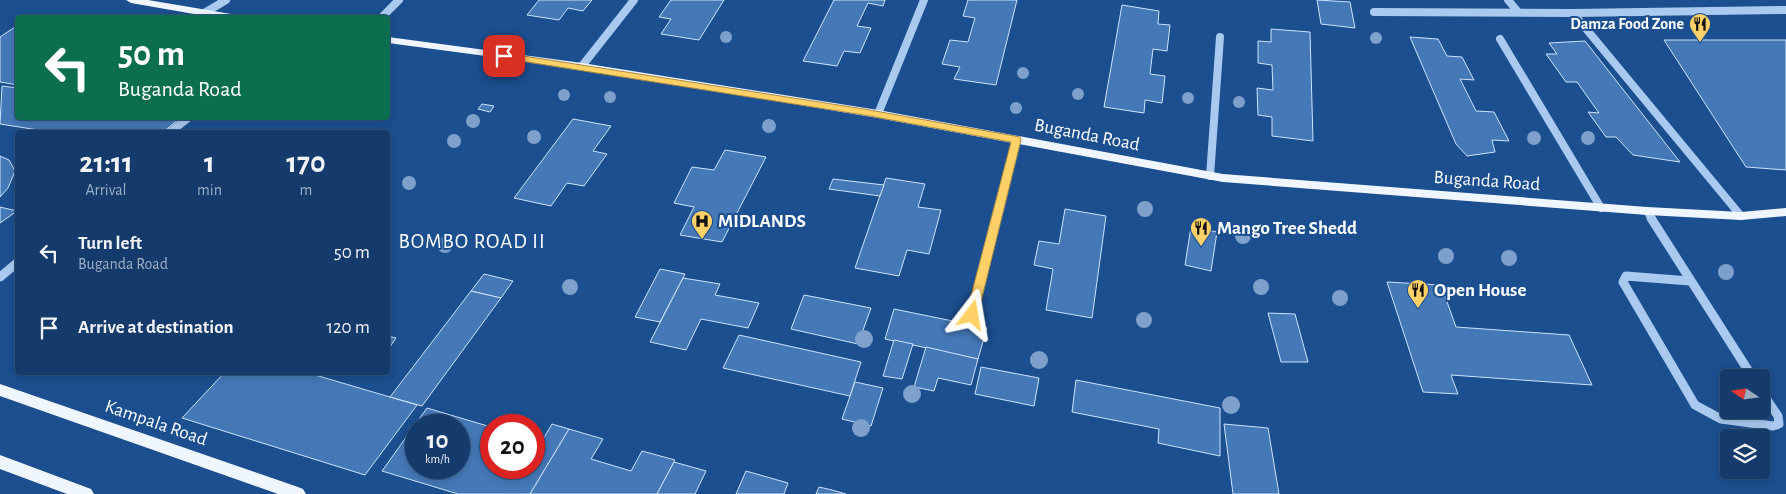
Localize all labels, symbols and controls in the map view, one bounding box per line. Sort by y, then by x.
restaurant icon: Damza Food Zone [1688,12,1712,43]
place label: Damza Food Zone [1570,16,1684,32]
icon: left [35,35,100,100]
pin [483,35,525,77]
text: 50 m [118,37,185,72]
icon: arrive [490,42,518,70]
text: Buganda Road [118,78,242,100]
street label: Buganda Road [1033,115,1141,155]
text: 21:11 [79,148,133,178]
text: 1 [204,148,215,178]
text: 170 [286,148,326,178]
street label: Buganda Road [1433,168,1541,194]
text: Arrival [85,182,127,198]
text: min [197,182,222,198]
text: m [300,182,312,198]
hospital icon: MIDLANDS [690,209,714,240]
place label: MIDLANDS [718,212,806,231]
restaurant icon: Mango Tree Shedd [1189,216,1213,247]
place label: Mango Tree Shedd [1217,219,1357,238]
district label: BOMBO ROAD II [398,231,546,252]
text: Turn left [78,234,142,253]
icon: left [35,239,63,267]
text: 50 m [334,243,370,262]
text: Buganda Road [78,256,168,272]
restaurant icon: Open House [1406,278,1430,309]
place label: Open House [1434,281,1526,300]
position arrow [945,288,997,340]
icon: arrive [35,314,63,342]
text: Arrive at destination [78,318,234,337]
text: 120 m [326,318,370,337]
north arrow [1720,369,1770,419]
map controls [1720,369,1770,479]
street label: Kampala Road [102,397,210,449]
speed limit sign: 20 [480,414,545,479]
text: 10 [426,428,449,453]
button: layers [1720,429,1770,479]
text: km/h [425,453,450,465]

